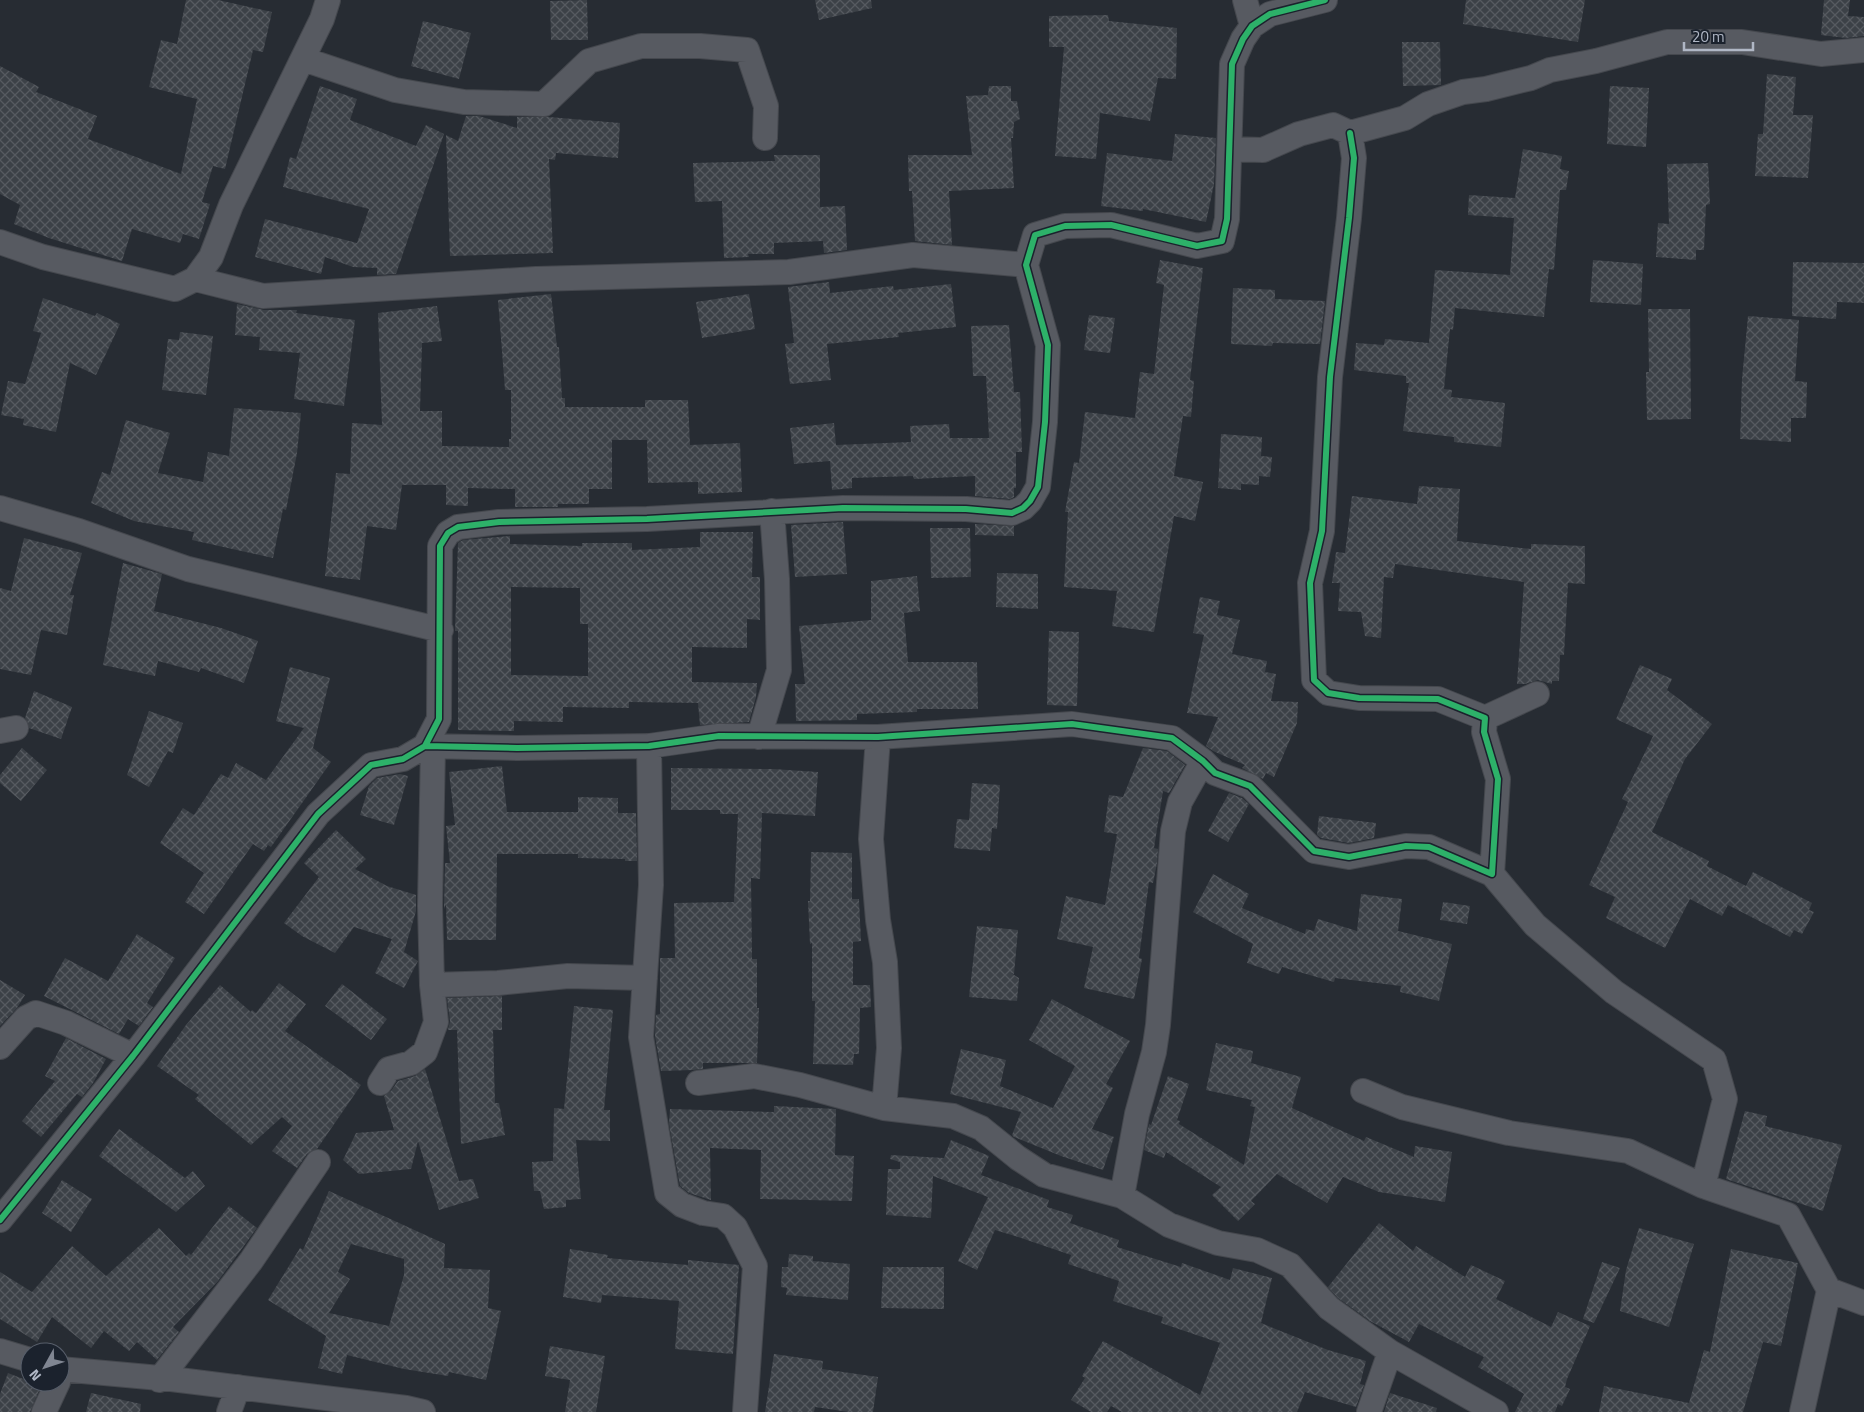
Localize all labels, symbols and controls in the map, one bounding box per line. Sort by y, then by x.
scale bar [1684,20,1753,52]
text: 20 m [1692,25,1725,48]
north arrow [20,1342,70,1392]
text: N [23,1365,46,1386]

